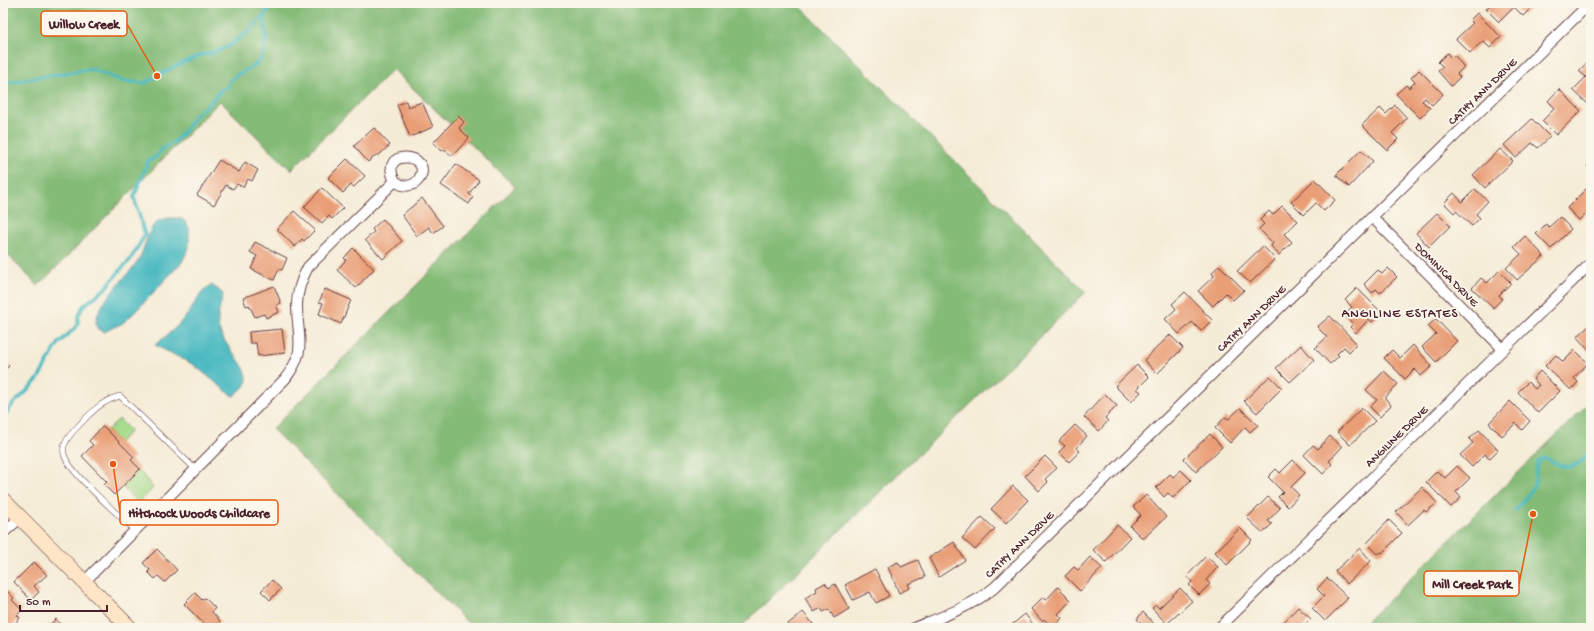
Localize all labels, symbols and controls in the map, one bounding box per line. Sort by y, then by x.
callout: Willow Creek [41,11,127,36]
text: Willow Creek [48,18,121,33]
street label: CATHY ANN DRIVE [1446,56,1521,129]
street label: DOMINICA DRIVE [1410,240,1481,311]
street label: CATHY ANN DRIVE [1215,283,1290,356]
district label: ANGILINE ESTATES [1342,307,1458,322]
street label: ANGILINE DRIVE [1363,404,1432,471]
callout: Hitchcock Woods Childcare [120,500,278,525]
text: Hitchcock Woods Childcare [128,507,271,522]
street label: CATHY ANN DRIVE [983,509,1058,582]
callout: Mill Creek Park [1424,571,1519,596]
text: Mill Creek Park [1432,578,1514,593]
scale bar [20,587,107,613]
text: 50 m [26,596,51,610]

